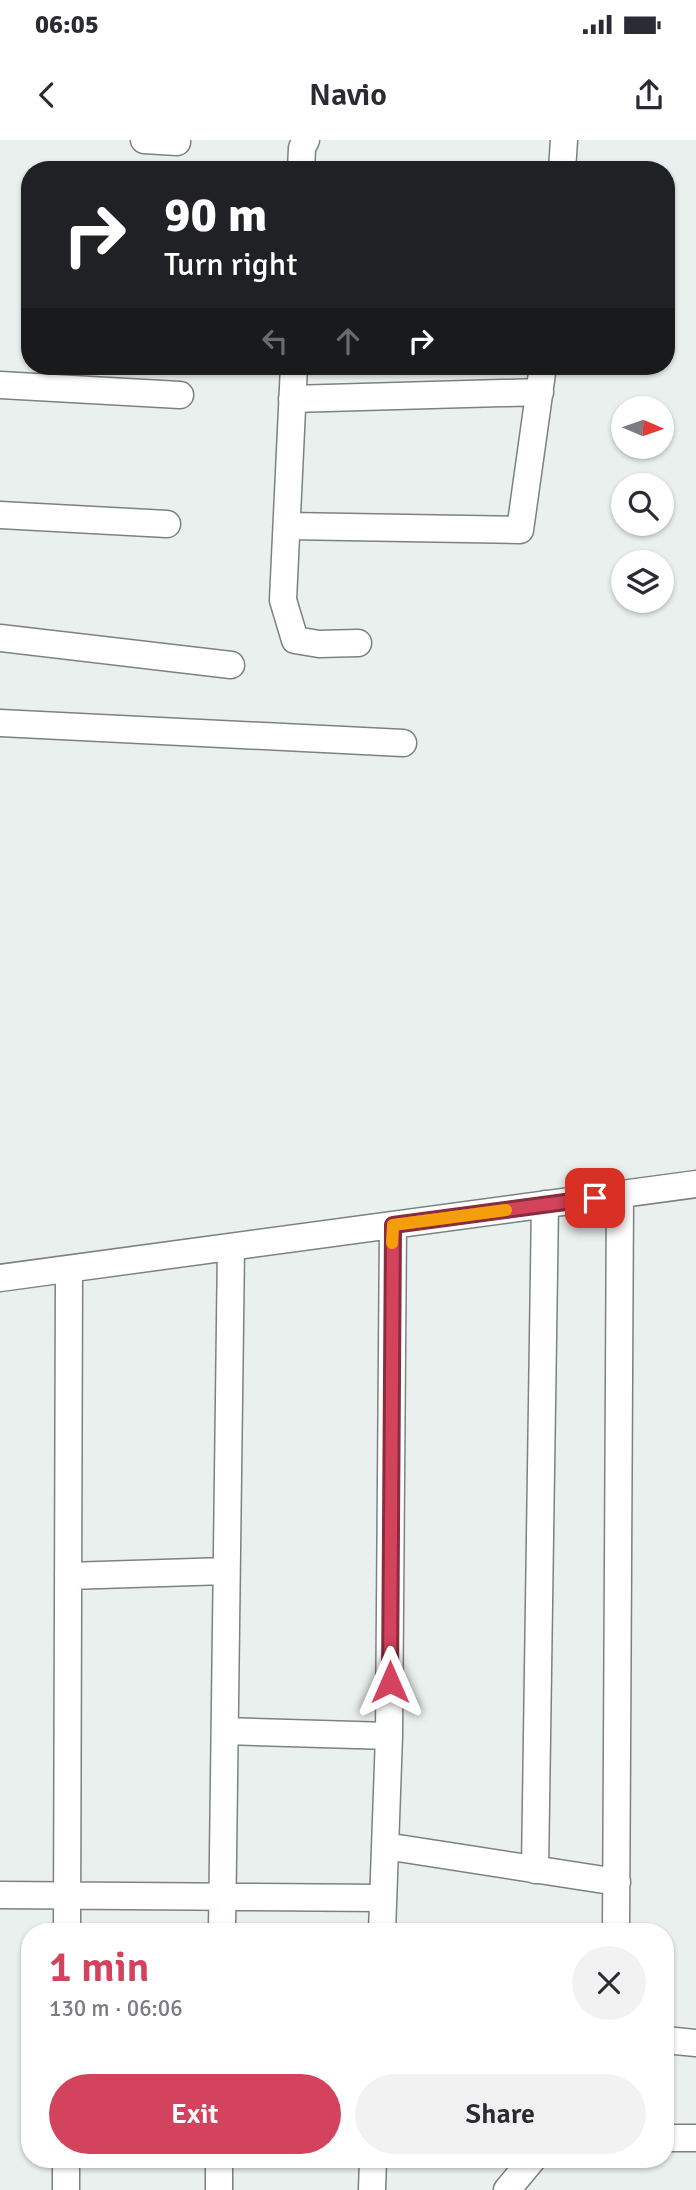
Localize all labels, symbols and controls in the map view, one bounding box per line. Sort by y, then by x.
text: 06:05 [35,9,99,41]
text: Navio [309,75,387,114]
icon: back [28,76,66,114]
icon: share [630,76,668,114]
text: 90 m [164,185,267,245]
icon: right [49,189,140,280]
text: Turn right [164,245,297,284]
icon: left [256,322,294,360]
icon: ahead [329,322,367,360]
icon: right [402,322,440,360]
north arrow [611,396,674,458]
map controls [611,396,674,613]
button: search [611,473,674,536]
button: layers [611,550,674,613]
pin [565,1168,625,1228]
icon: arrive [576,1179,614,1217]
position arrow [353,1645,427,1719]
text: 1 min [49,1942,150,1993]
button: close [572,1946,646,2020]
text: 130 m · 06:06 [49,1994,183,2023]
button: Exit [49,2074,341,2154]
button: Share [355,2074,646,2154]

